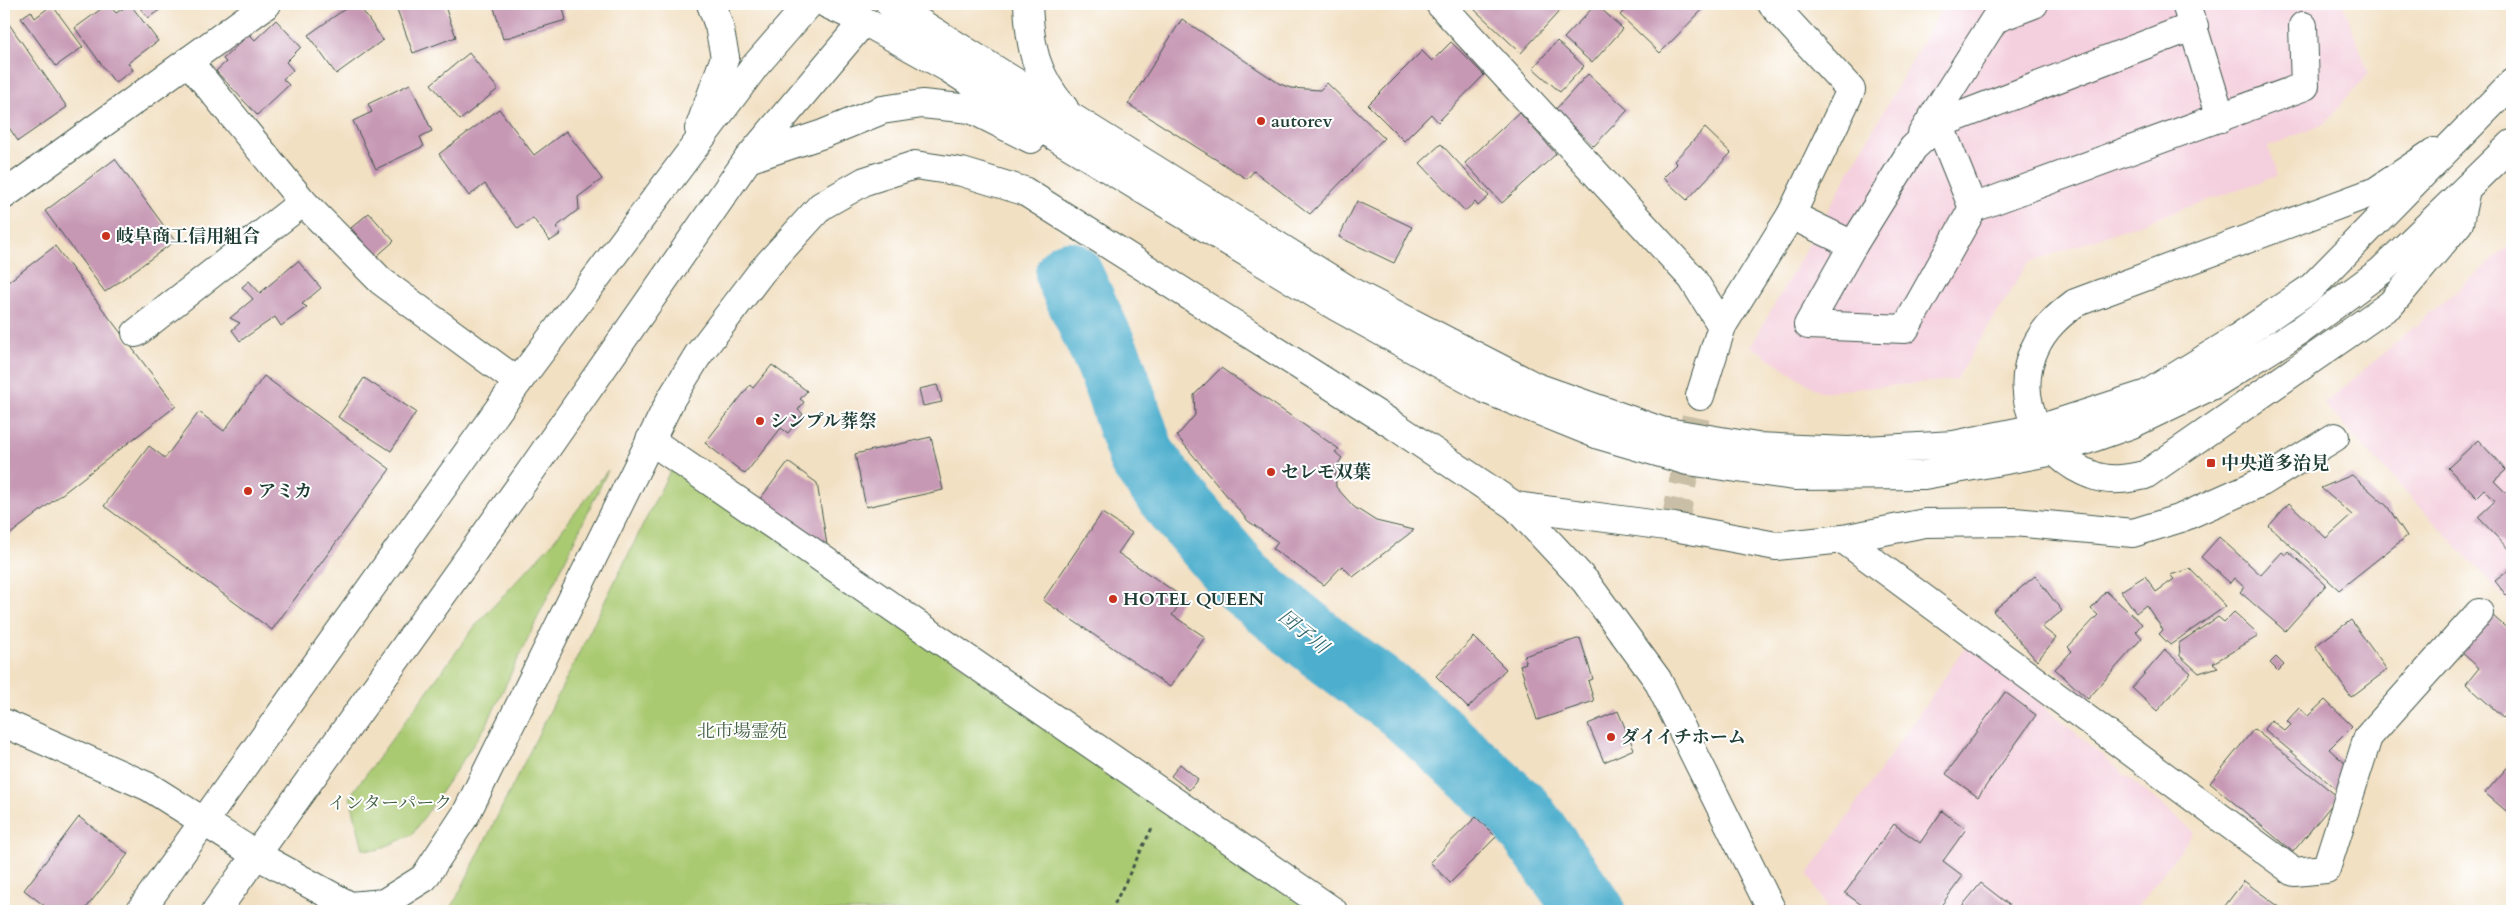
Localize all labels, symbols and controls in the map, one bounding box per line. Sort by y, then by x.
place label: autorev [1271,109,1332,134]
marker: autorev [1255,115,1267,127]
place label: 岐阜商工信用組合 [116,224,260,249]
marker: 岐阜商工信用組合 [100,230,112,242]
place label: シンプル葬祭 [770,409,877,434]
marker: シンプル葬祭 [754,415,766,427]
place label: 中央道多治見 [2221,451,2329,476]
marker: 中央道多治見 [2205,457,2217,469]
place label: セレモ双葉 [1281,460,1371,485]
marker: セレモ双葉 [1265,466,1277,478]
place label: アミカ [258,479,312,504]
marker: アミカ [242,485,254,497]
place label: HOTEL QUEEN [1123,587,1264,612]
marker: HOTEL QUEEN [1107,593,1119,605]
water label: 団子川 [1273,604,1335,661]
park label: 北市場霊苑 [697,719,787,744]
place label: ダイイチホーム [1621,725,1746,750]
marker: ダイイチホーム [1605,731,1617,743]
park label: インターパーク [328,791,452,816]

